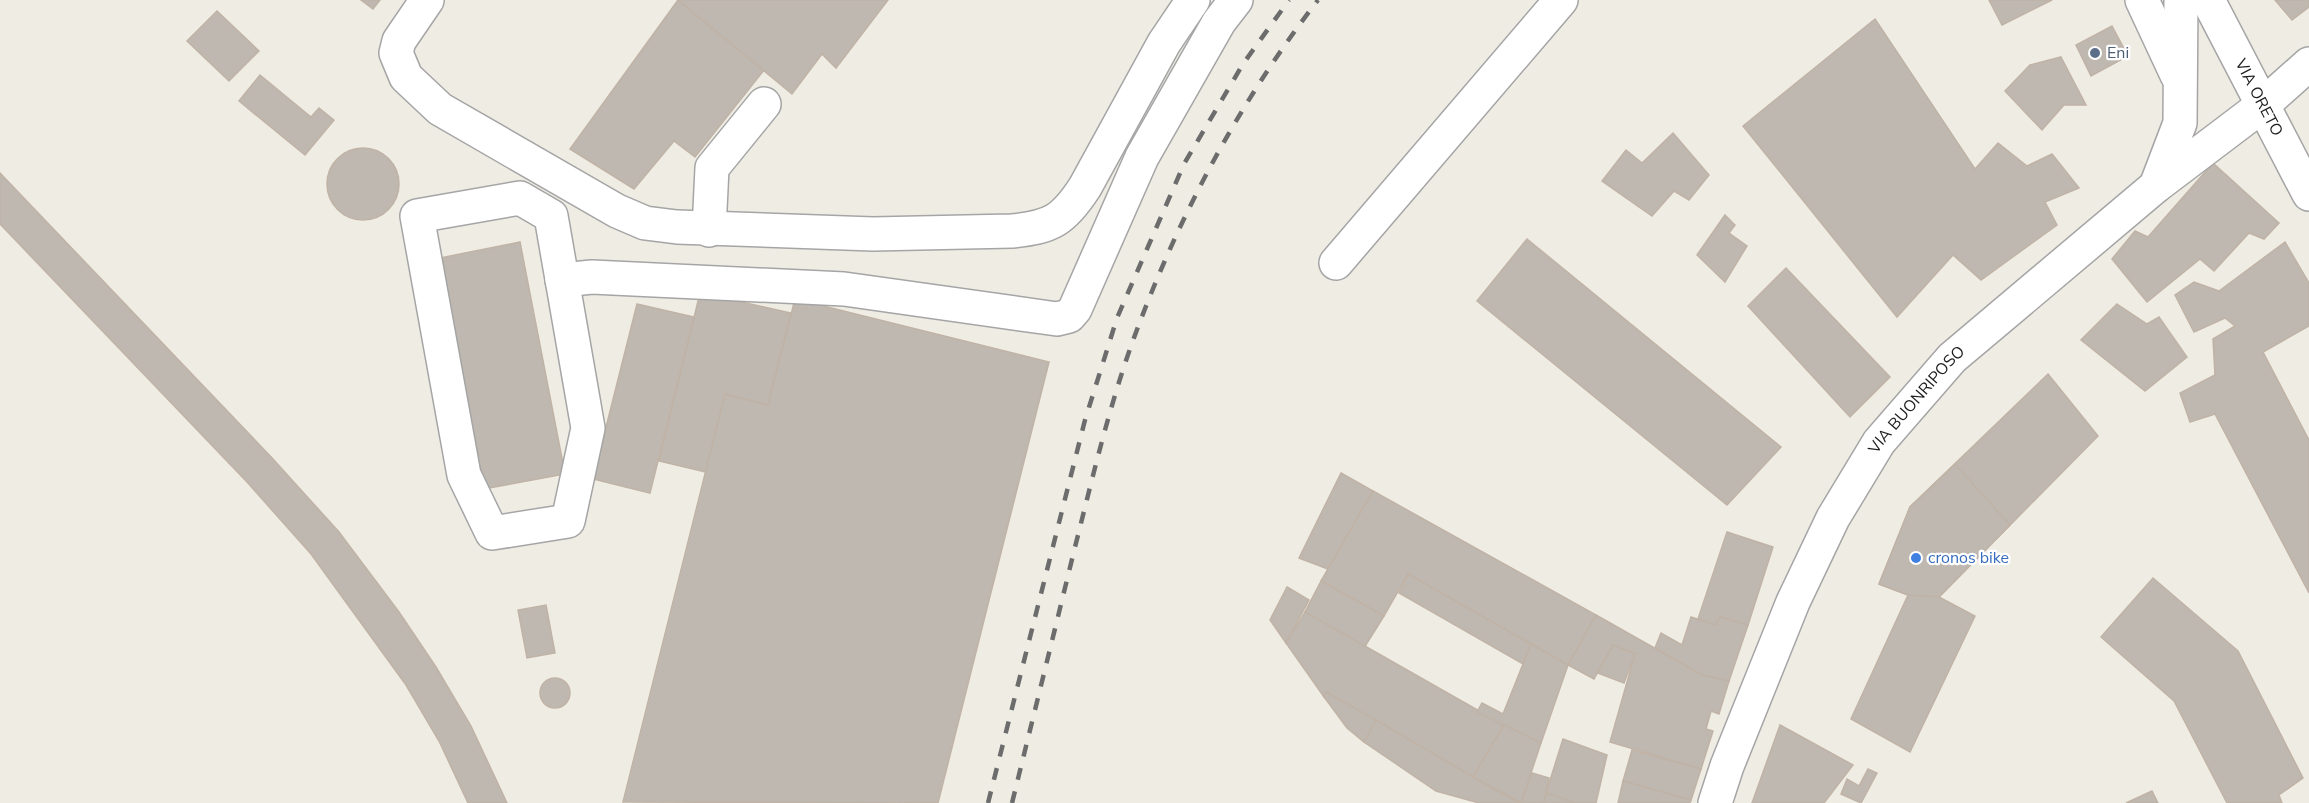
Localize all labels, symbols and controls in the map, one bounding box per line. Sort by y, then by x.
place label: Eni [2107,42,2129,64]
marker: Eni [2088,46,2102,60]
street label: VIA ORETO [2229,54,2288,140]
street label: VIA BUONRIPOSO [1863,341,1969,459]
place label: cronos bike [1928,547,2009,569]
marker: cronos bike [1909,551,1923,565]

